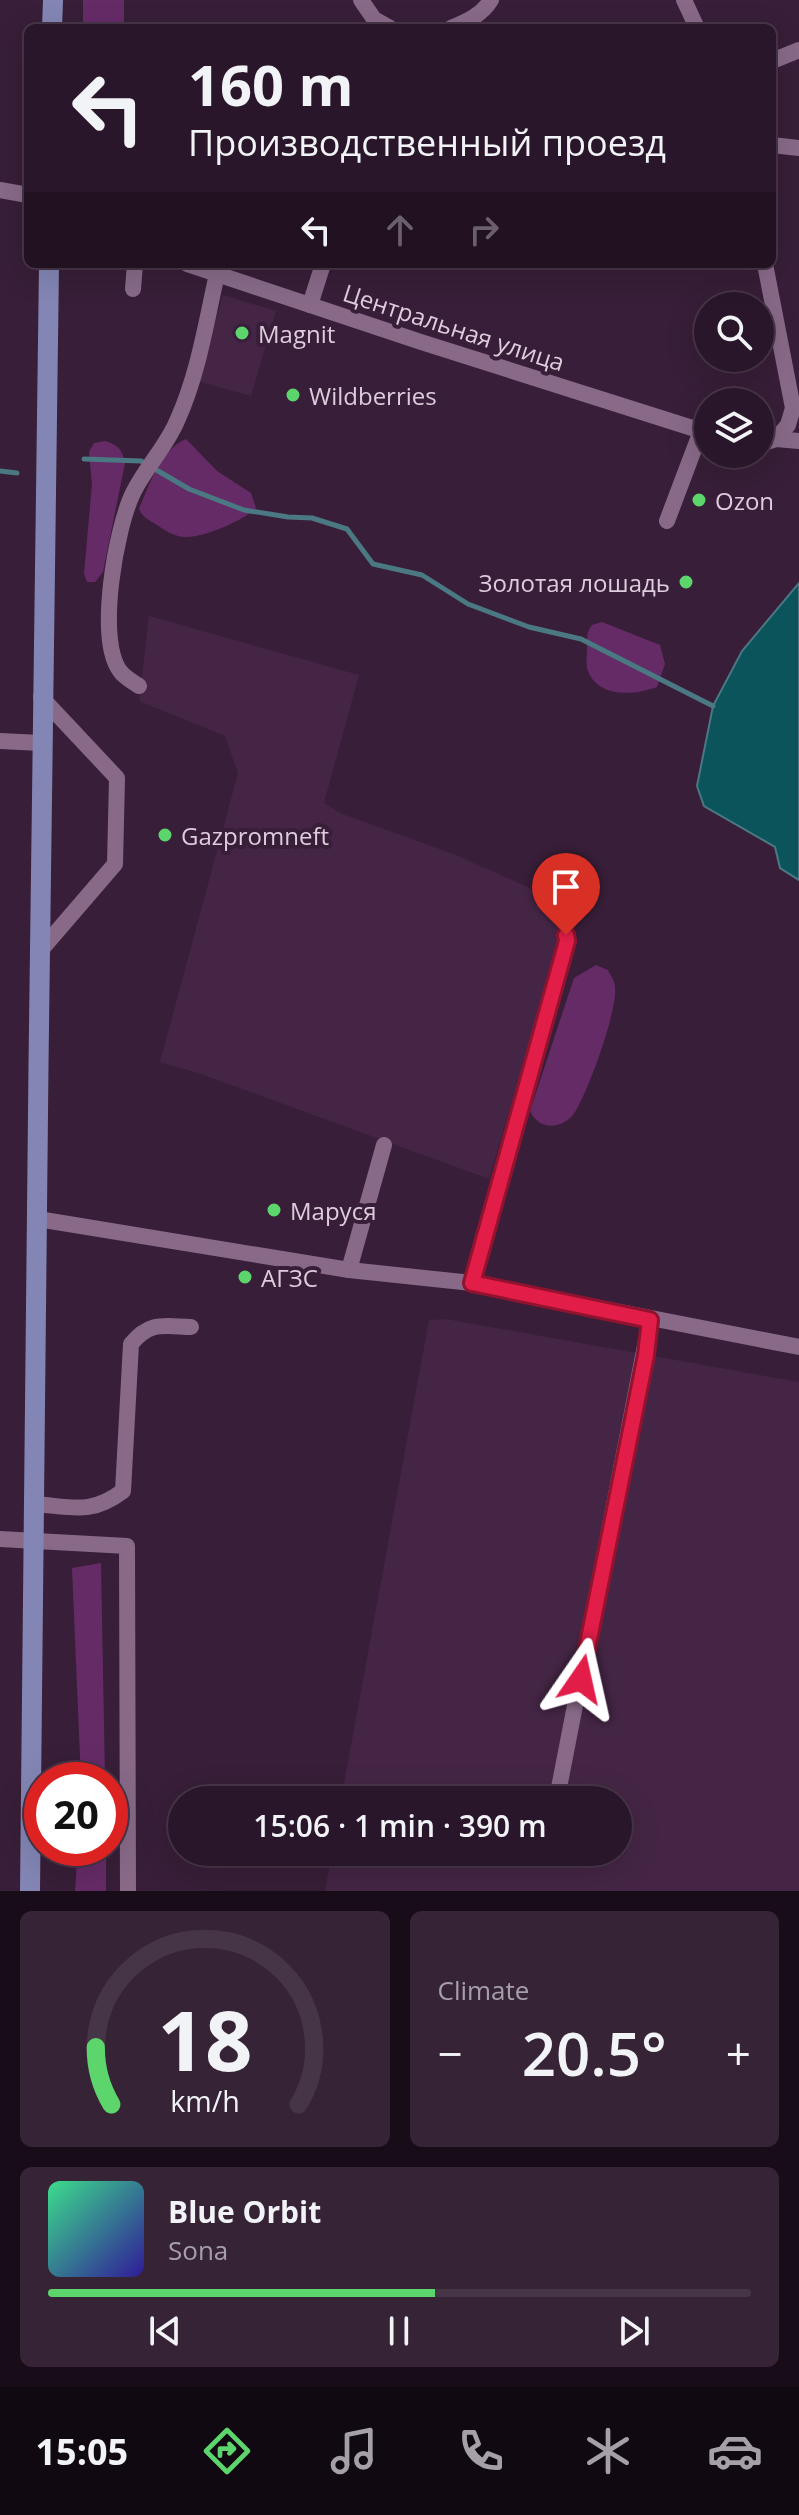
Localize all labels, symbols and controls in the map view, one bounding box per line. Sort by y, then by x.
text: 160 m [188,46,354,122]
icon: left [56,56,160,160]
text: Производственный проезд [188,118,666,167]
icon: left [294,208,338,252]
icon: ahead [378,208,422,252]
icon: right [462,208,506,252]
street label: Центральная улица [339,276,569,378]
map controls [694,292,774,468]
button: search [694,292,774,372]
place label: Magnit [258,317,335,350]
marker: Magnit [233,324,251,342]
place label: Wildberries [309,379,437,412]
marker: Wildberries [284,386,302,404]
button: layers [694,388,774,468]
place label: Ozon [715,484,774,517]
marker: Ozon [690,491,708,509]
place label: Золотая лошадь [478,566,670,599]
marker: Золотая лошадь [677,573,695,591]
place label: Gazpromneft [181,819,329,852]
marker: Gazpromneft [156,826,174,844]
pin [532,853,600,935]
icon: arrive [544,865,588,909]
place label: Маруся [290,1194,376,1227]
marker: Маруся [265,1201,283,1219]
place label: АГЗС [261,1261,318,1294]
marker: АГЗС [236,1268,254,1286]
position arrow [539,1637,623,1721]
speed limit sign: 20 [24,1762,128,1866]
text: 15:06 · 1 min · 390 m [253,1805,547,1846]
text: Climate [438,1972,529,2008]
text: 18 [157,1982,252,2095]
text: 20.5° [522,2012,667,2094]
text: − [438,2023,463,2083]
text: + [726,2023,751,2083]
text: km/h [170,2081,239,2120]
text: Blue Orbit [168,2191,321,2232]
text: Sona [168,2232,228,2268]
icon: previous [143,2309,187,2353]
icon: pause [377,2309,421,2353]
icon: next [612,2309,656,2353]
icon: directions [199,2423,255,2479]
icon: music [326,2423,382,2479]
icon: phone [453,2423,509,2479]
icon: climate [580,2423,636,2479]
icon: car [707,2423,763,2479]
text: 15:05 [36,2427,128,2476]

